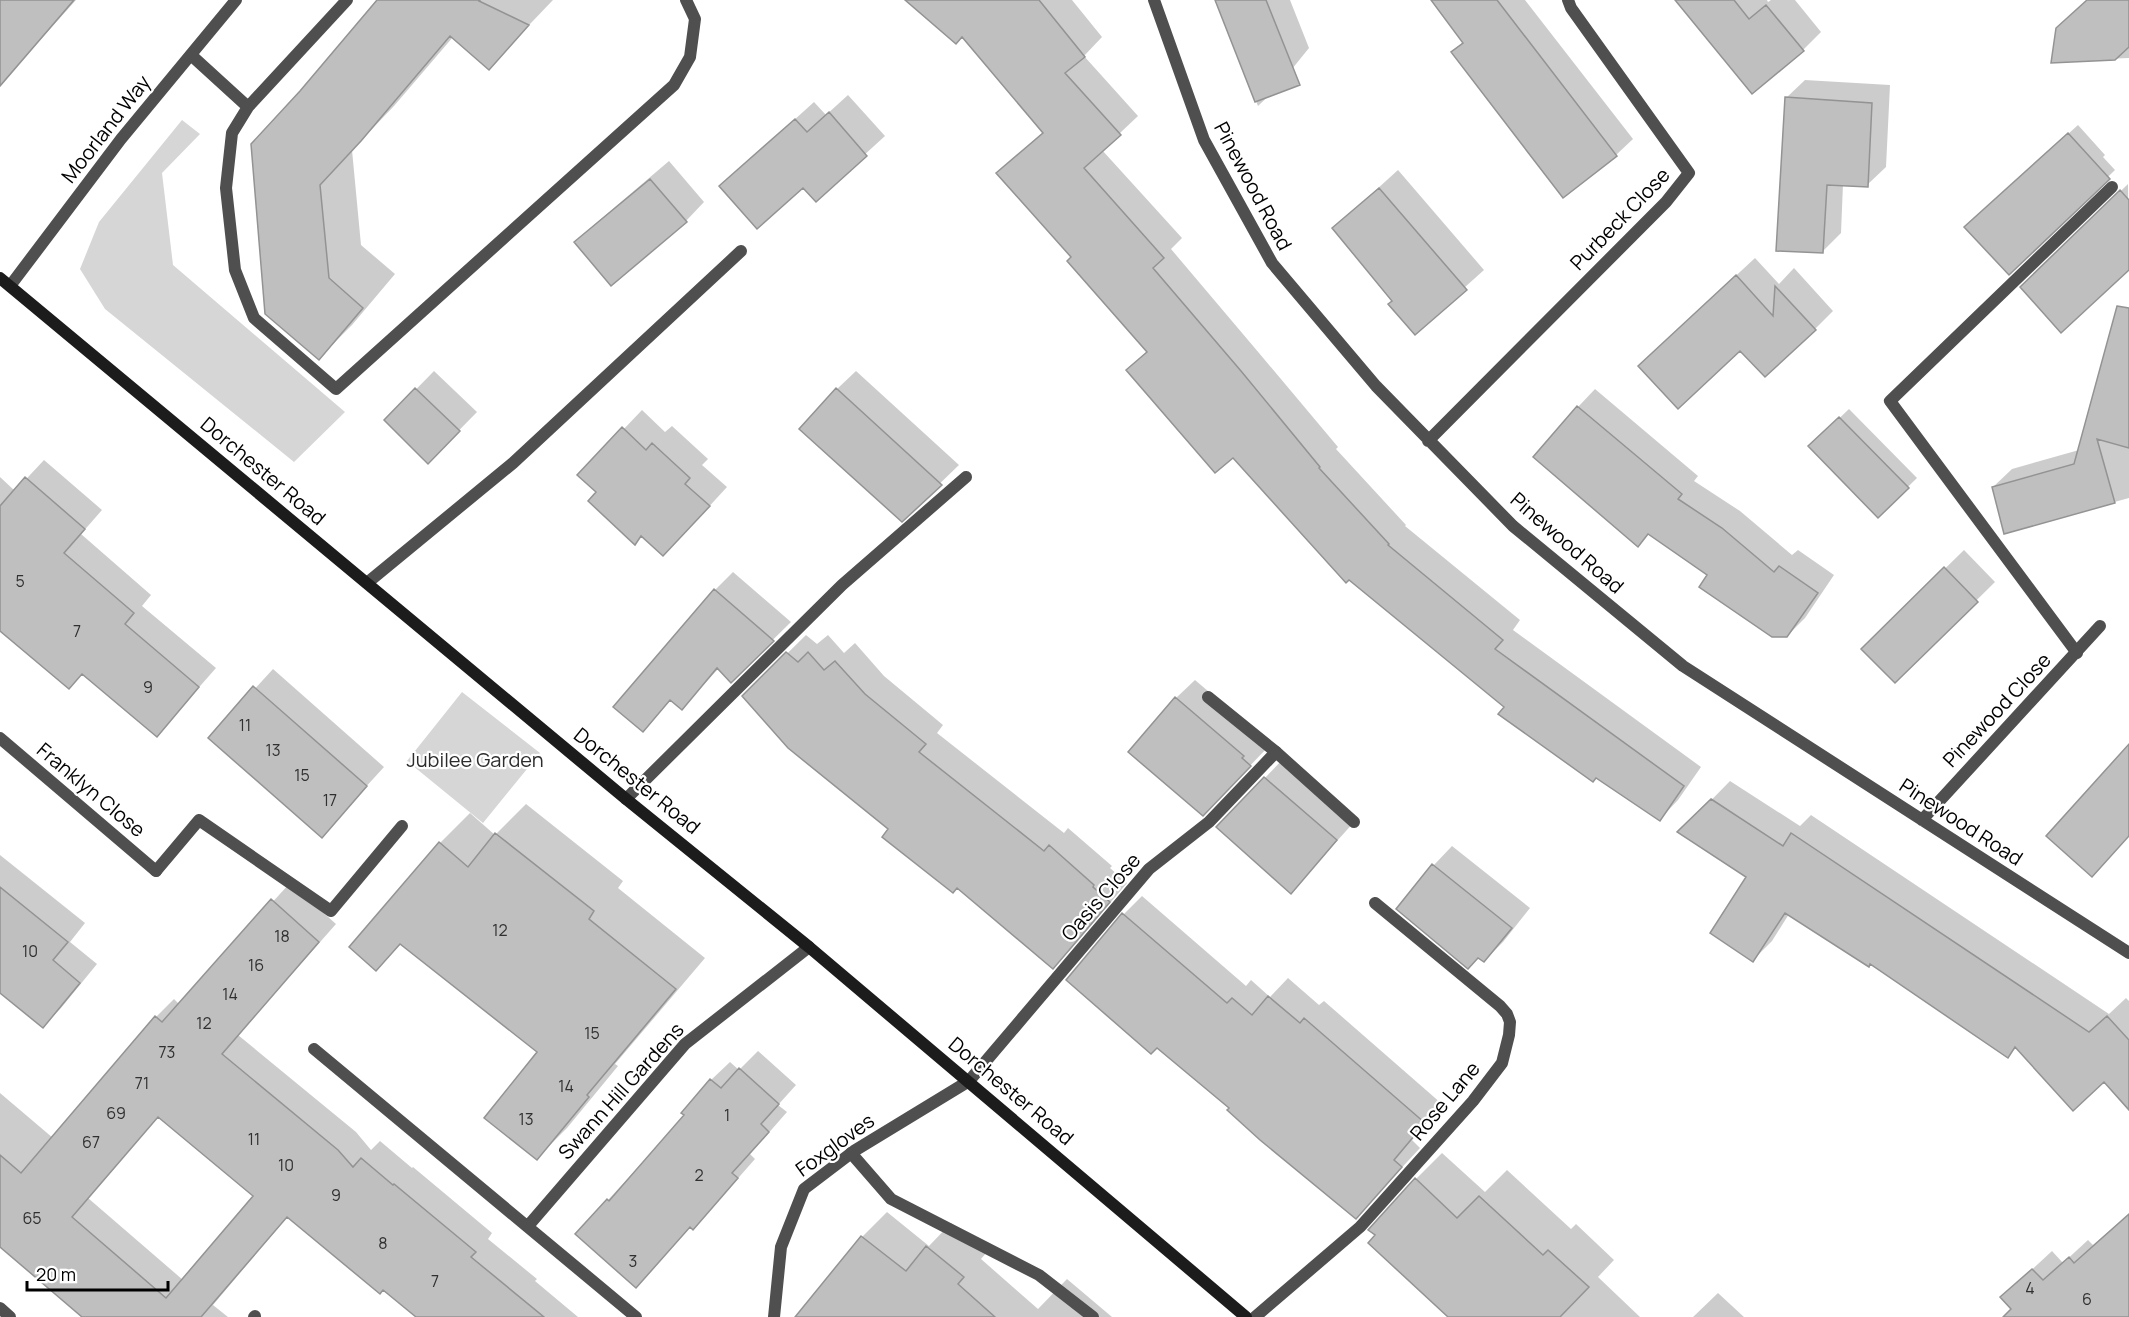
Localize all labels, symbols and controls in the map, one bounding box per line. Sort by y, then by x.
street label: Moorland Way [55,69,157,188]
street label: Pinewood Road [1208,117,1299,255]
street label: Purbeck Close [1564,162,1675,276]
street label: Dorchester Road [195,410,331,531]
street label: Pinewood Road [1505,486,1630,599]
house number: 5 [15,570,25,592]
house number: 7 [73,620,81,642]
street label: Pinewood Close [1937,647,2057,773]
house number: 9 [143,676,153,698]
house number: 11 [239,714,251,736]
street label: Dorchester Road [568,721,706,840]
street label: Franklyn Close [31,736,151,843]
house number: 13 [265,739,281,761]
park label: Jubilee Garden [406,746,544,773]
house number: 15 [294,764,310,786]
street label: Pinewood Road [1894,772,2028,871]
house number: 17 [323,789,337,811]
street label: Oasis Close [1055,847,1146,946]
house number: 12 [492,919,508,941]
house number: 18 [274,925,290,947]
house number: 10 [22,940,38,962]
house number: 16 [248,954,264,976]
house number: 14 [222,983,238,1005]
house number: 12 [196,1012,212,1034]
street label: Swann Hill Gardens [552,1016,689,1165]
house number: 15 [584,1022,600,1044]
street label: Dorchester Road [943,1030,1079,1151]
house number: 73 [159,1041,175,1063]
street label: Rose Lane [1404,1055,1486,1146]
house number: 71 [135,1072,149,1094]
house number: 14 [558,1075,574,1097]
house number: 69 [106,1102,126,1124]
house number: 1 [724,1104,730,1126]
street label: Foxgloves [790,1107,880,1182]
house number: 13 [518,1108,534,1130]
house number: 11 [248,1128,260,1150]
house number: 67 [82,1131,100,1153]
house number: 10 [278,1154,294,1176]
house number: 2 [694,1164,704,1186]
house number: 9 [331,1184,341,1206]
house number: 65 [22,1207,42,1229]
house number: 8 [378,1232,388,1254]
house number: 3 [629,1250,637,1272]
scale bar [27,1254,168,1292]
text: 20 m [36,1262,76,1286]
house number: 7 [431,1270,439,1292]
house number: 4 [2025,1277,2035,1299]
house number: 6 [2082,1288,2092,1310]

